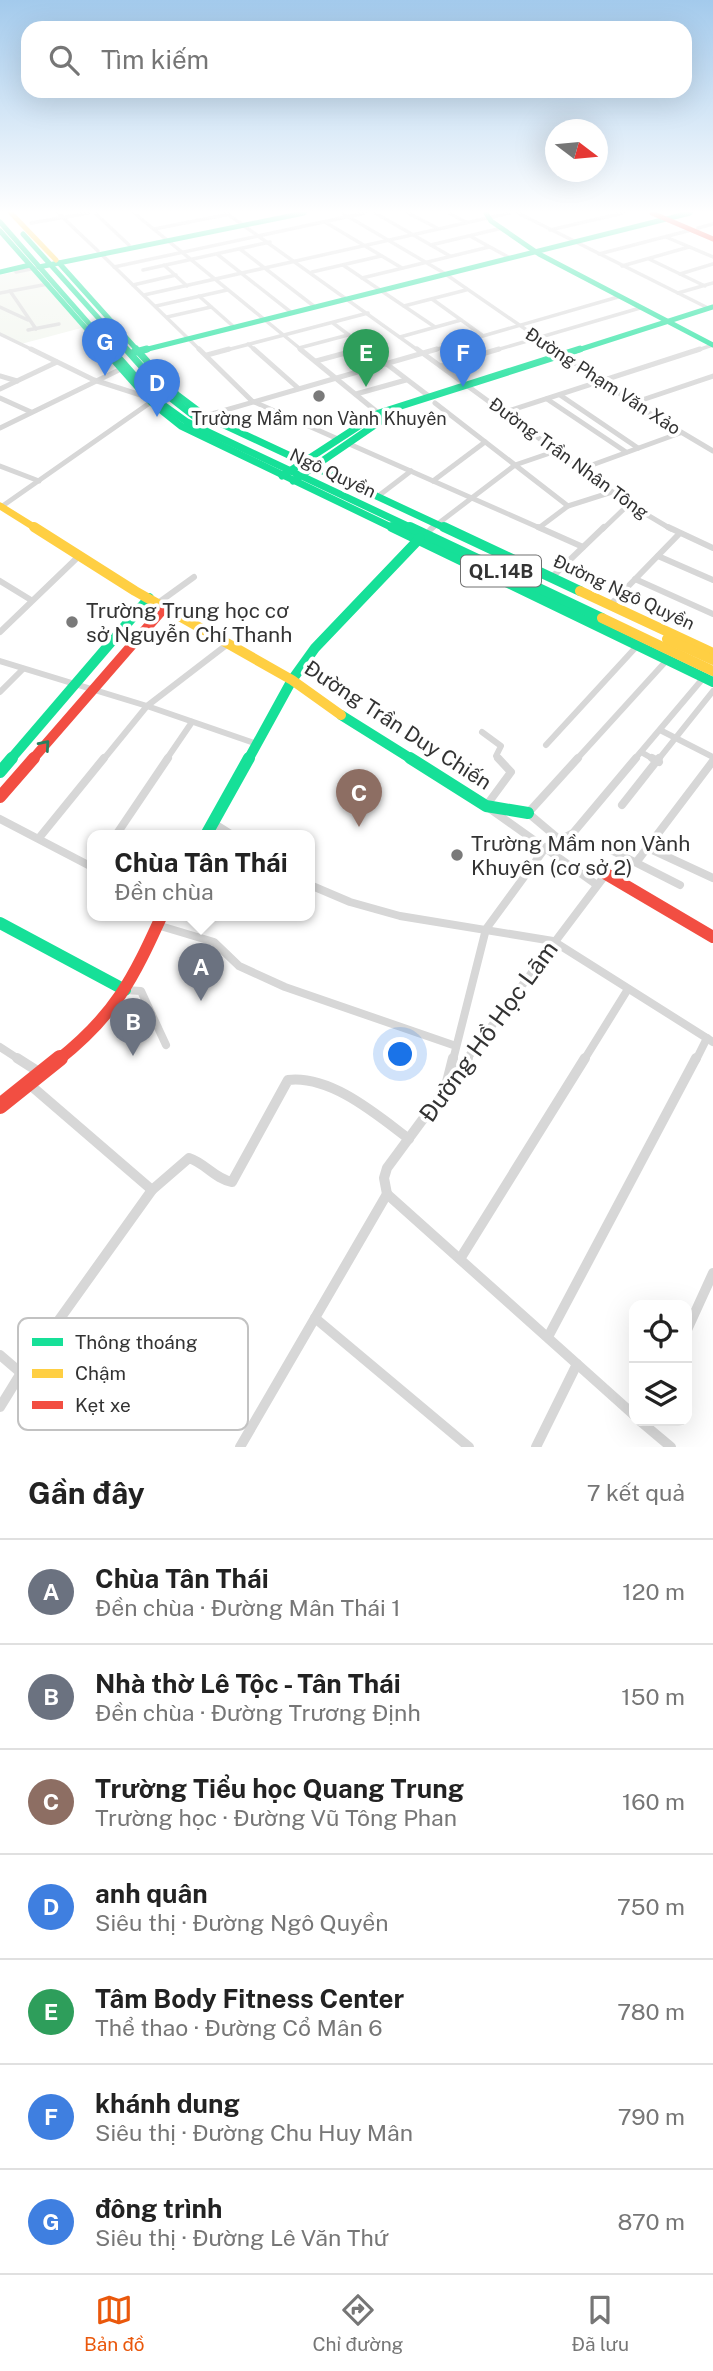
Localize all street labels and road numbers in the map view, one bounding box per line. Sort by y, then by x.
street label: Đường Phạm Văn Xảo [522,323,684,439]
street label: Đường Trần Nhân Tông [485,393,653,523]
street label: Ngô Quyền [287,444,379,502]
street label: Đường Ngô Quyền [550,550,698,634]
road number: QL.14B [461,556,541,586]
street label: Đường Trần Duy Chiến [300,655,496,795]
street label: Đường Hồ Học Lãm [413,935,563,1127]

